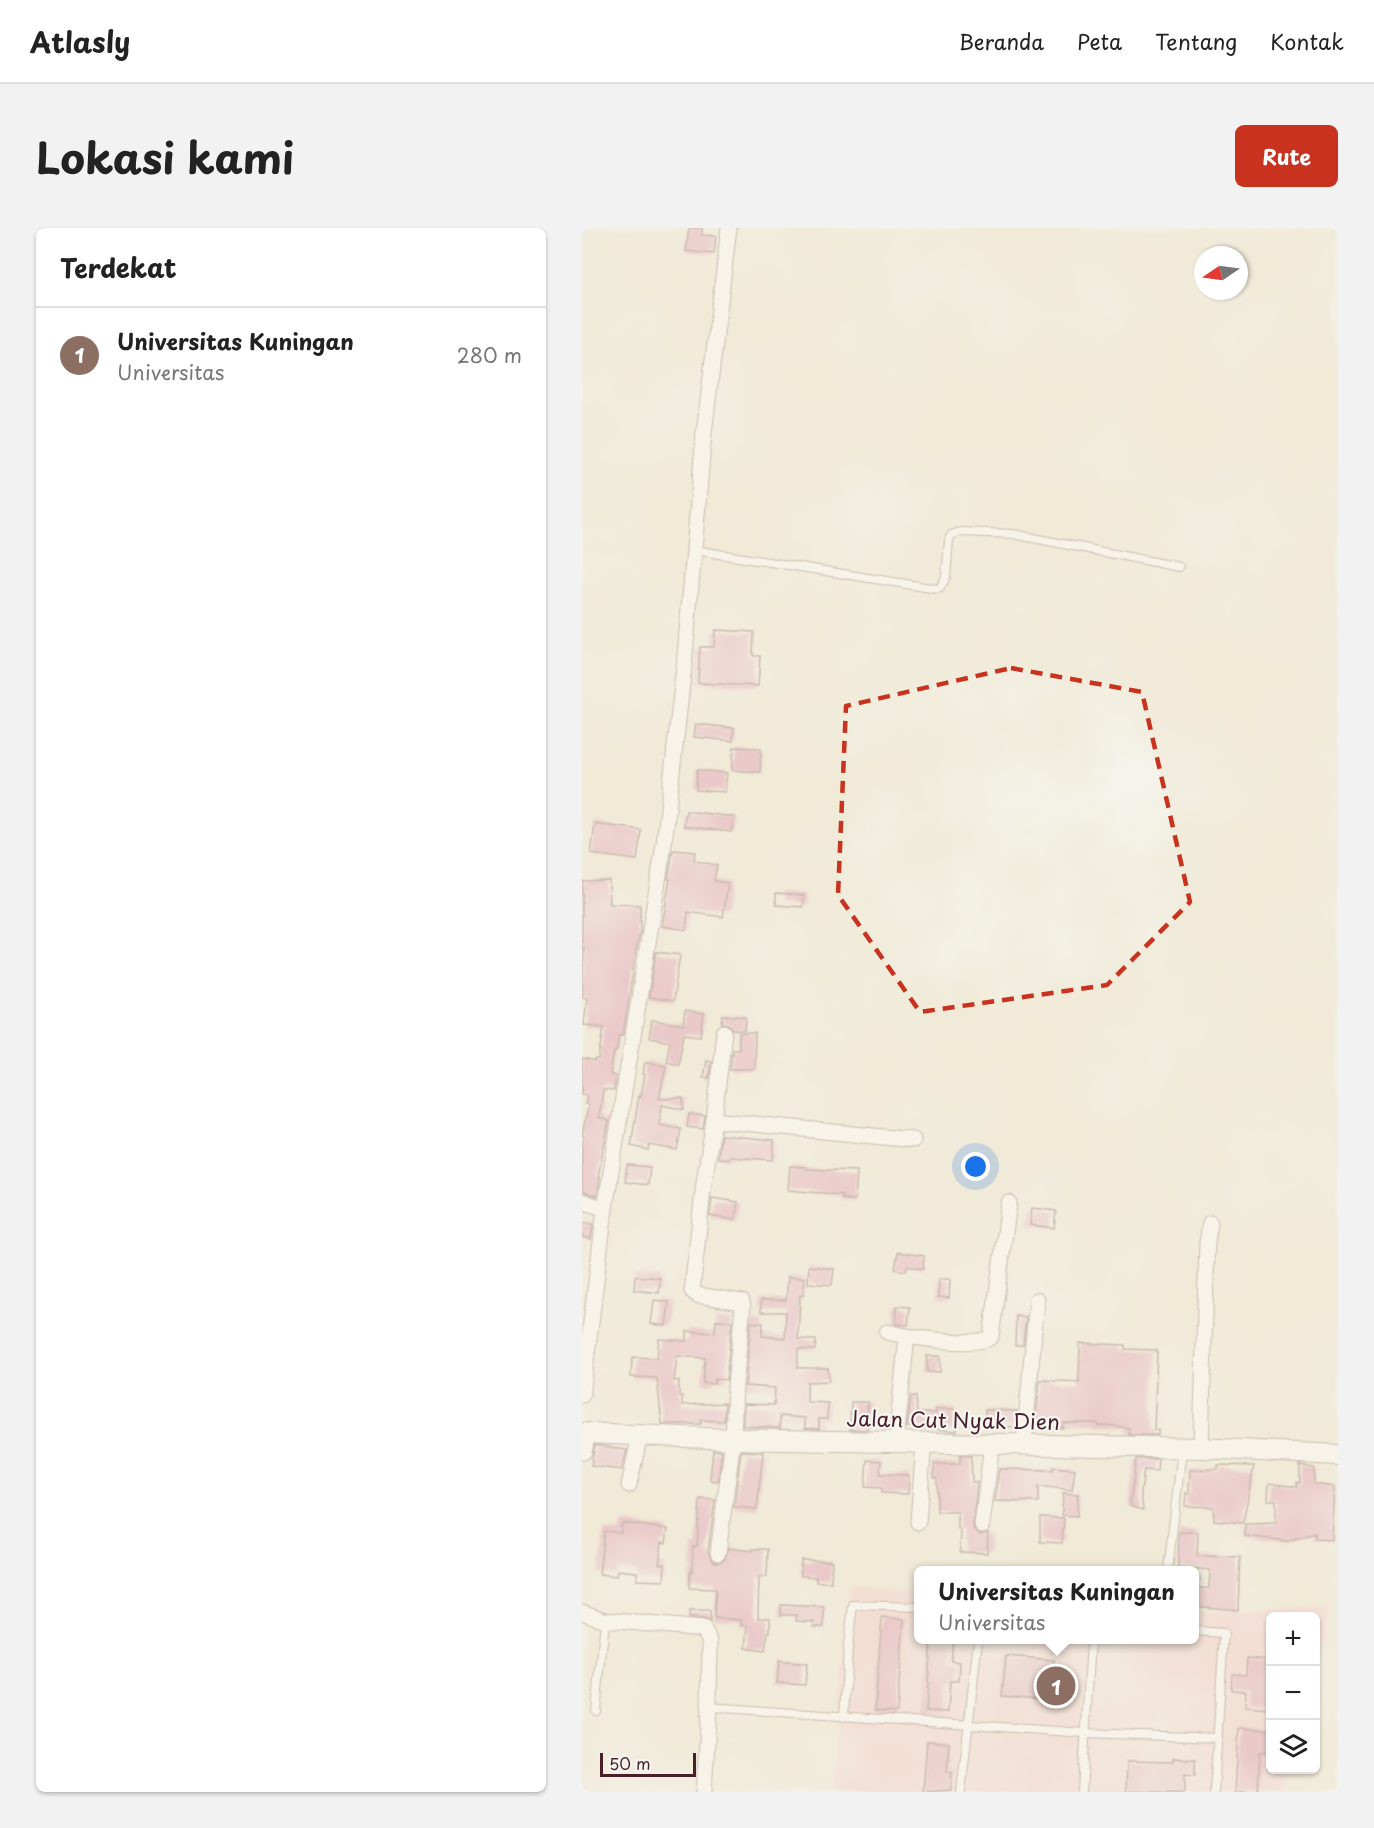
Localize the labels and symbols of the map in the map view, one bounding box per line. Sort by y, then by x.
north arrow [1194,246,1248,300]
your location [961,1152,990,1181]
street label: Jalan Cut Nyak Dien [846,1401,1060,1437]
pin: 1 [1036,1664,1076,1708]
scale bar [600,1750,696,1778]

